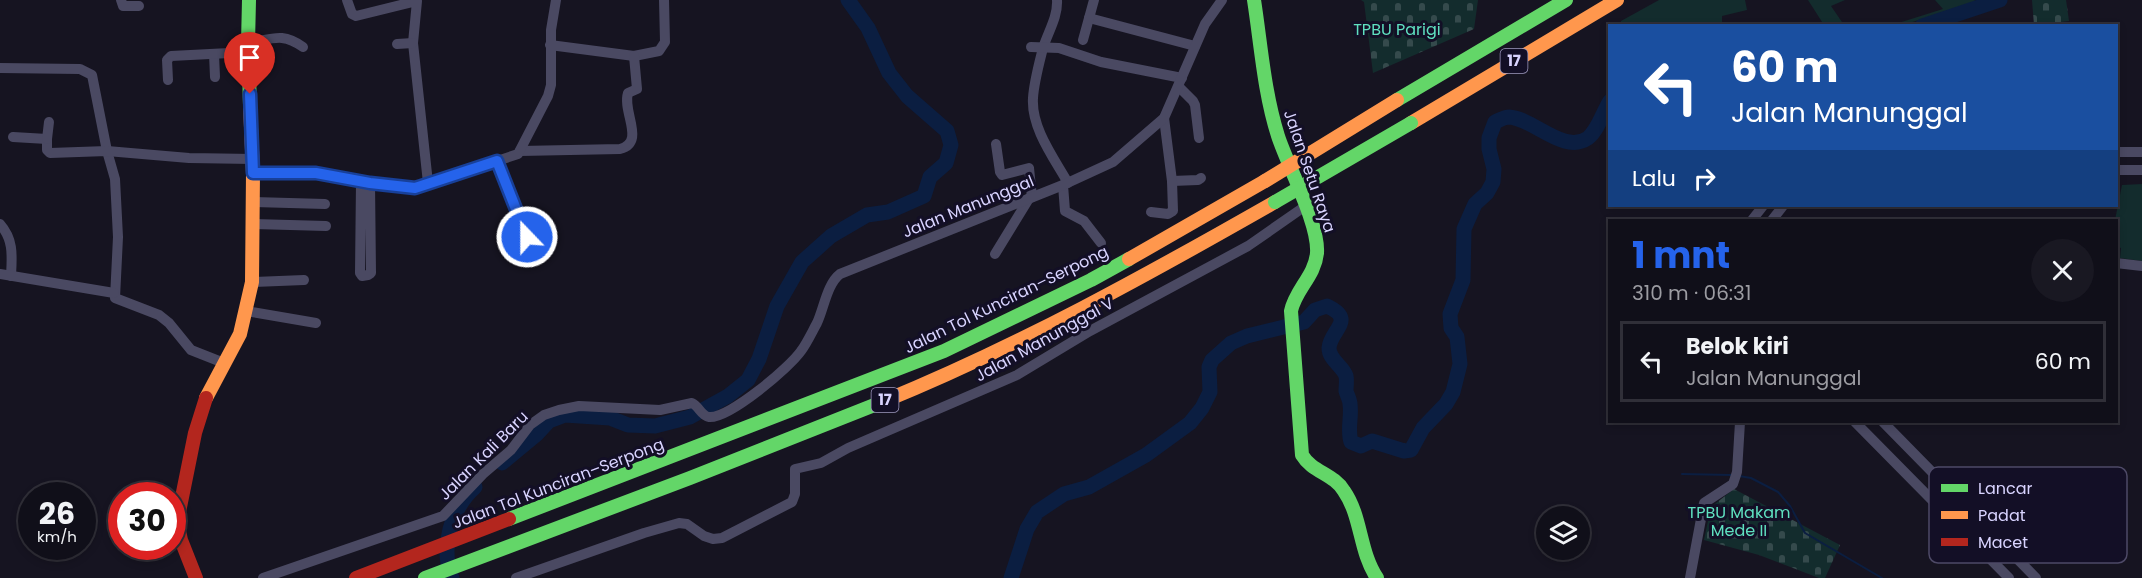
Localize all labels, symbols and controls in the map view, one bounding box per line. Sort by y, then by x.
park label: TPBU Parigi [1353,18,1441,41]
pin [224,32,275,94]
text: 60 m [1731,38,1839,97]
icon: arrive [233,41,266,74]
icon: left [1632,48,1710,126]
road number: 17 [1500,49,1528,73]
text: Jalan Manunggal [1731,94,1968,131]
street label: Jalan Setu Raya [1278,107,1341,236]
icon: right [1688,162,1721,195]
text: Lalu [1632,163,1676,194]
street label: Jalan Manunggal [899,170,1038,243]
position arrow [495,205,559,269]
text: 1 mnt [1632,230,1730,281]
button: close [2031,239,2094,302]
street label: Jalan Tol Kunciran–Serpong [900,240,1112,359]
text: 310 m · 06:31 [1632,279,1751,307]
street label: Jalan Manunggal V [971,292,1118,387]
text: Belok kiri [1686,331,1789,362]
icon: left [1635,345,1668,378]
text: 60 m [2035,346,2091,377]
text: Jalan Manunggal [1686,364,1861,392]
road number: 17 [872,388,898,412]
street label: Jalan Kali Baru [434,406,533,505]
street label: Jalan Tol Kunciran–Serpong [449,432,667,534]
legend [1929,467,2127,563]
text: Lancar [1978,477,2032,500]
speed limit sign: 30 [108,482,186,560]
text: 26 [39,492,75,535]
park label: TPBU Makam Mede II [1688,501,1790,542]
text: Padat [1978,504,2026,527]
map controls [1536,506,1590,560]
button: layers [1536,506,1590,560]
text: km/h [37,526,77,547]
text: Macet [1978,531,2028,554]

